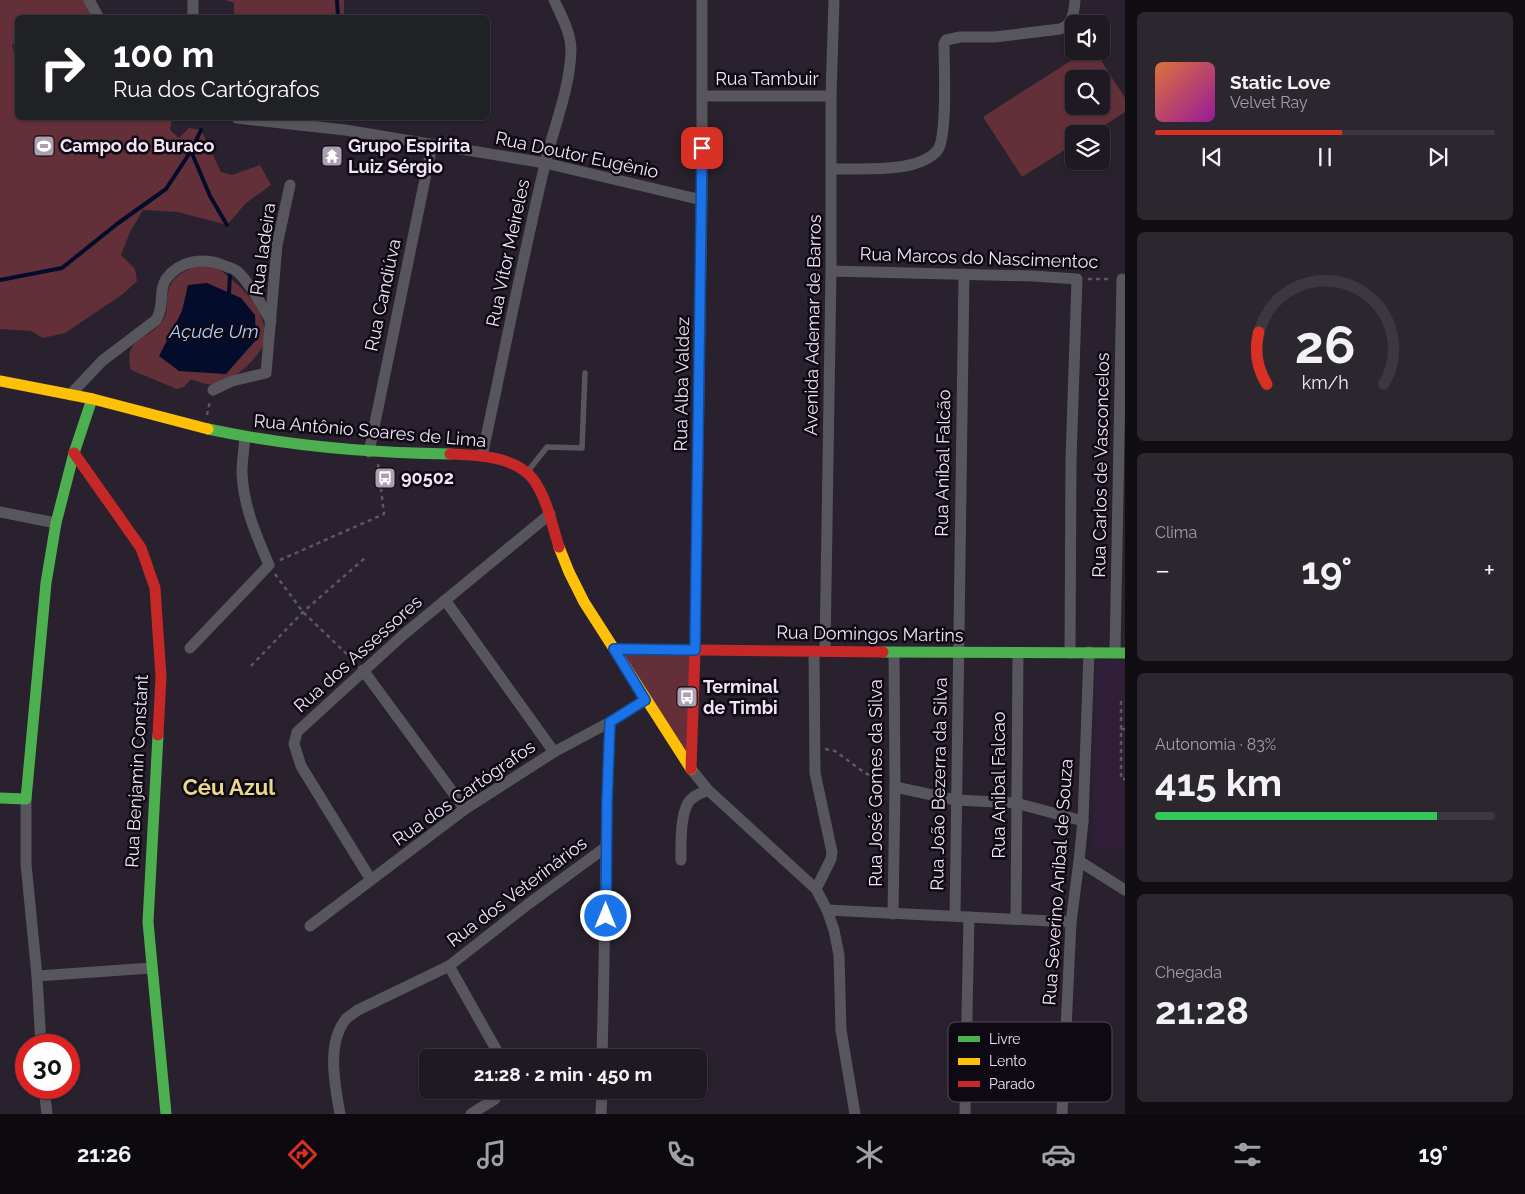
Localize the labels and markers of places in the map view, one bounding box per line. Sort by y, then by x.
pin [681,127,723,169]
sports icon: Campo do Buraco [32,134,56,158]
place label: Campo do Buraco [60,135,215,156]
place label: Grupo Espírita Luiz Sérgio [348,135,470,177]
temple icon: Grupo Espírita Luiz Sérgio [320,144,344,168]
bus stop icon: 90502 [373,466,397,490]
place label: 90502 [401,467,454,488]
place label: Terminal de Timbi [703,676,779,718]
bus stop icon: Terminal de Timbi [675,685,699,709]

